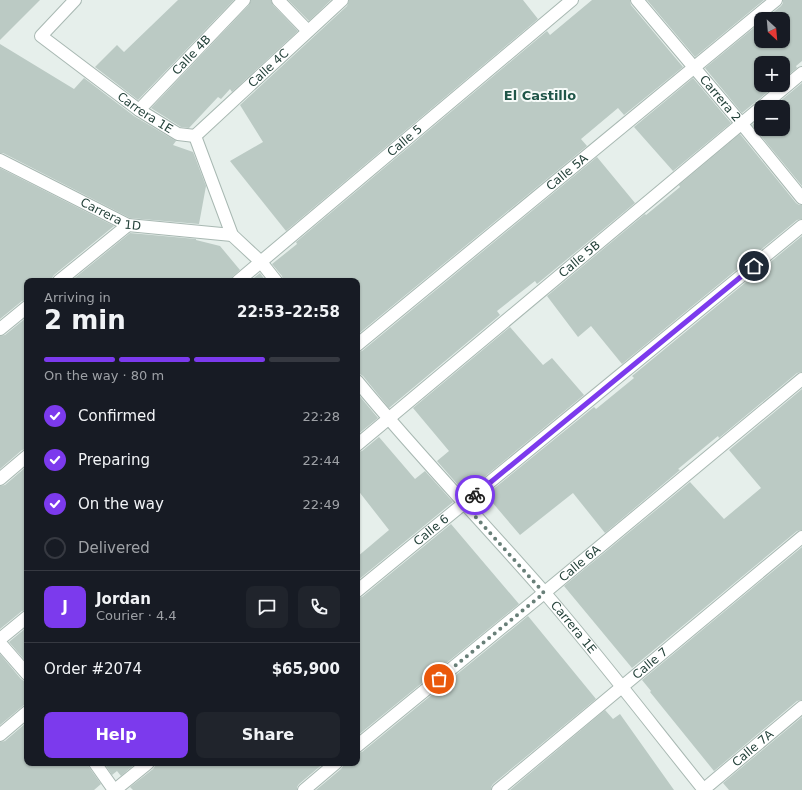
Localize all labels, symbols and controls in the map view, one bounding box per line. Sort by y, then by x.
north arrow [754,12,790,48]
map controls [754,12,790,136]
street label: Calle 4B [169,32,214,78]
street label: Calle 4C [245,46,291,90]
button: + [754,56,790,92]
street label: Carrera 2 [697,72,744,125]
district label: El Castillo [504,88,576,103]
street label: Carrera 1E [115,89,176,136]
button: − [754,100,790,136]
street label: Calle 5 [385,122,425,159]
street label: Calle 5A [543,150,591,193]
street label: Carrera 1D [78,195,142,233]
street label: Calle 5B [556,238,603,280]
pin [737,249,771,283]
icon: home [743,255,765,277]
text: Arriving in [44,290,111,305]
text: 22:53–22:58 [237,303,340,321]
text: 2 min [44,305,126,335]
text: On the way · 80 m [44,368,164,383]
icon: check [44,405,66,427]
text: Confirmed [78,407,156,425]
text: 22:28 [303,409,340,424]
icon: check [44,449,66,471]
text: Preparing [78,451,150,469]
text: 22:44 [303,453,340,468]
courier [455,475,495,515]
icon: bike [464,484,486,506]
icon: check [44,493,66,515]
text: On the way [78,495,164,513]
text: 22:49 [303,497,340,512]
street label: Calle 6 [411,512,452,549]
text: Delivered [78,539,150,557]
street label: Calle 6A [556,542,604,585]
button: chat [246,586,288,628]
button: phone [298,586,340,628]
text: Jordan [96,590,151,608]
text: J [62,598,68,616]
street label: Carrera 1E [548,598,599,656]
text: Courier · 4.4 [96,608,177,623]
street label: Calle 7 [630,645,671,682]
text: Order #2074 [44,660,142,678]
text: $65,900 [272,660,340,678]
pin [422,662,456,696]
icon: bag [428,668,450,690]
button: Help [44,712,188,758]
button: Share [196,712,340,758]
street label: Calle 7A [729,726,777,770]

